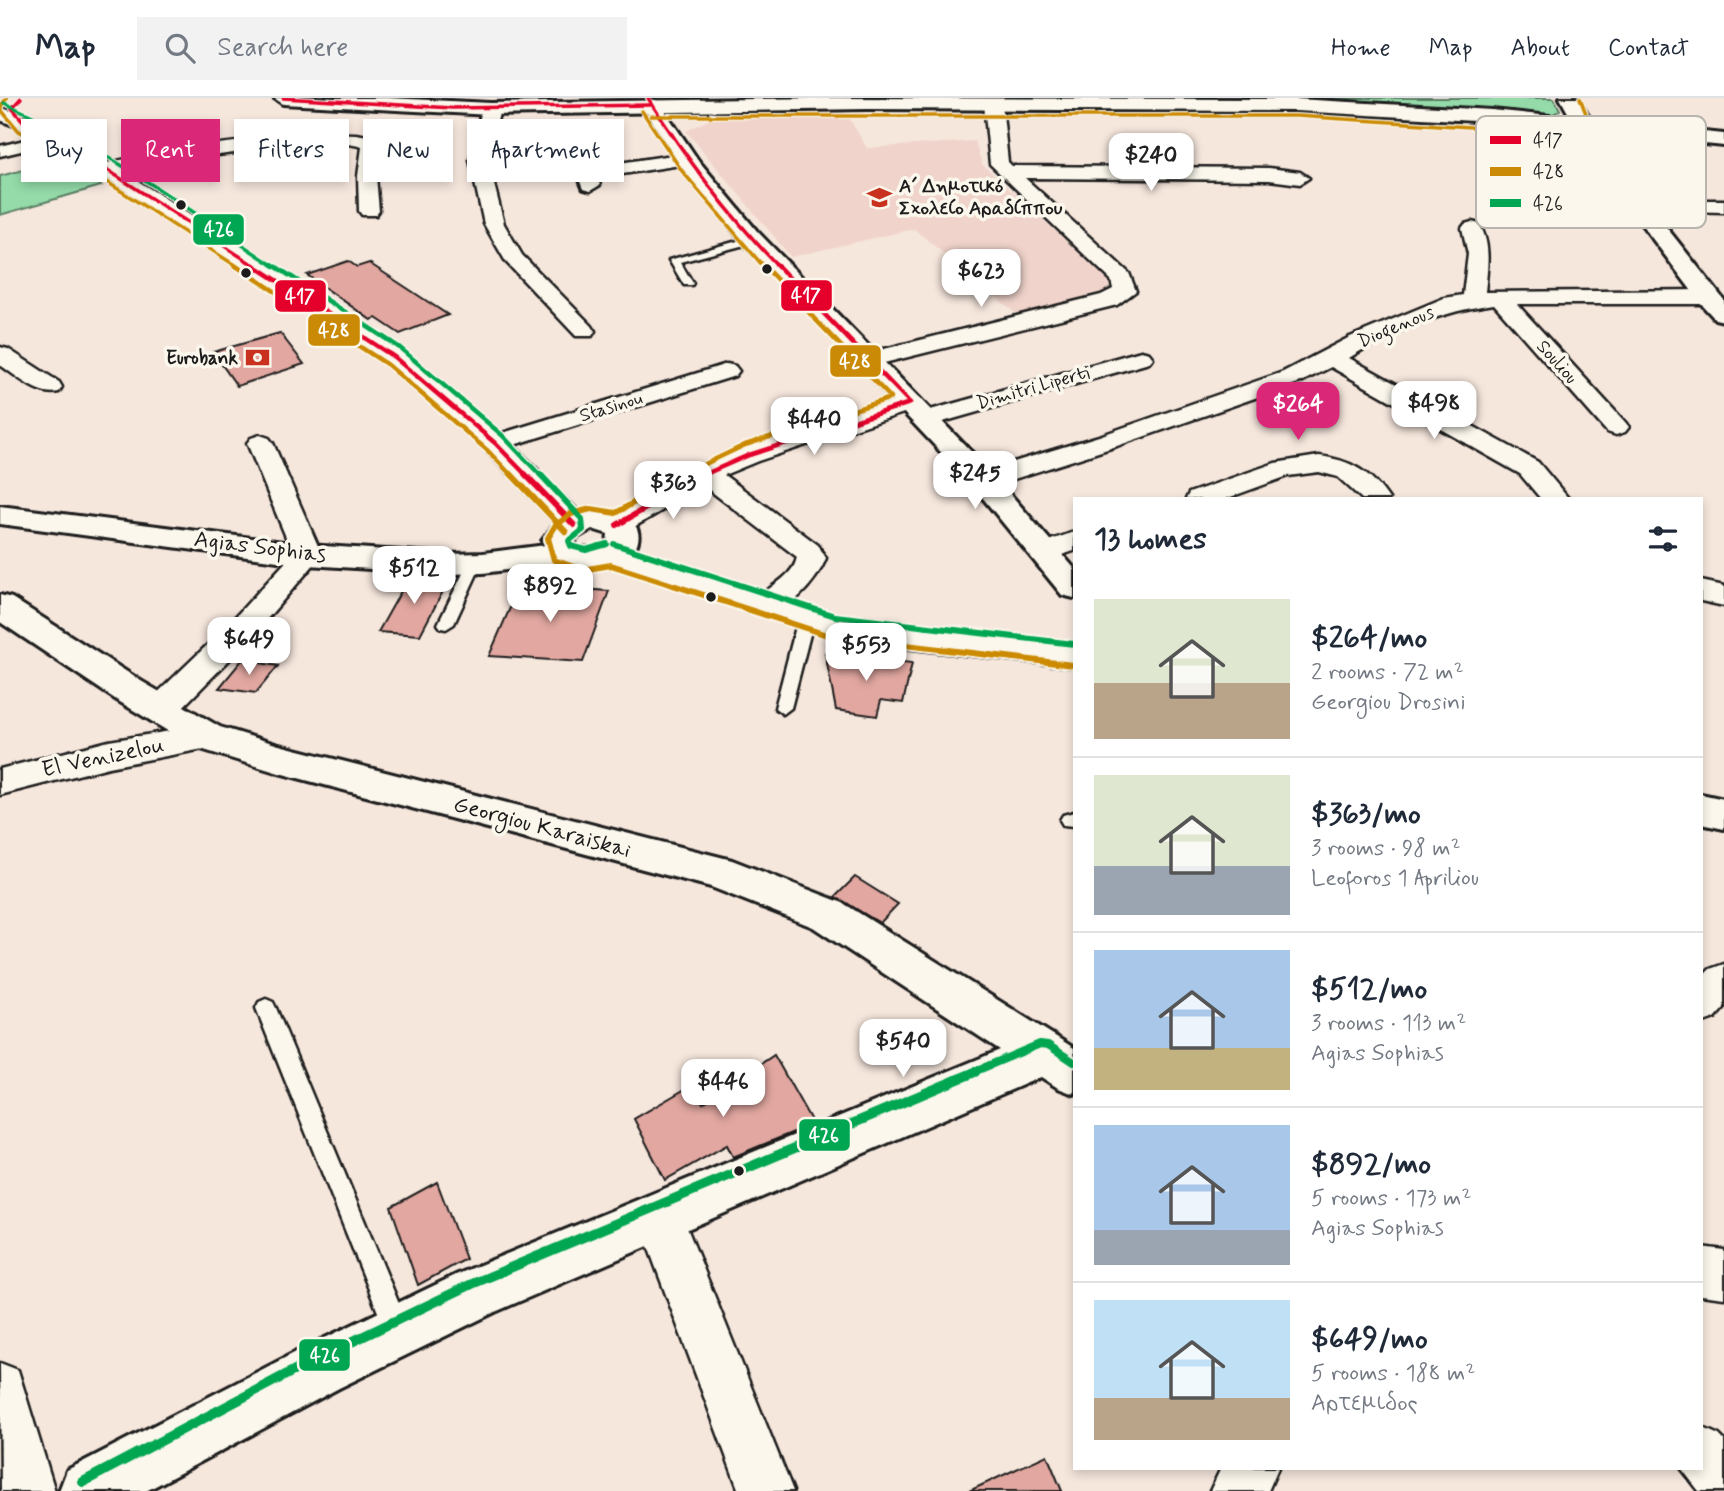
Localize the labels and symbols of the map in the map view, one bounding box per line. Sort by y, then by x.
legend [1476,116,1706,228]
text: 417 [1533,129,1563,154]
pin: $240 [1110,134,1192,193]
text: 428 [1533,160,1564,185]
place label: Α´ Δημοτικό Σχολείο Αραδίππου [899,174,1063,221]
school or university icon: Α´ Δημοτικό Σχολείο Αραδίππου [865,183,893,211]
text: 426 [1533,192,1563,217]
unlabelled marker [174,198,188,212]
line badge: 426 [192,213,245,246]
text: 426 [204,218,234,243]
pin: $623 [940,250,1022,309]
unlabelled marker [760,262,774,276]
unlabelled marker [239,266,253,280]
line badge: 417 [274,279,327,313]
line badge: 417 [780,279,833,312]
text: 417 [791,284,821,309]
text: 417 [285,285,315,310]
street label: Diogenous [1354,299,1440,357]
line badge: 428 [307,313,361,347]
text: 428 [318,319,350,344]
street label: Souliou [1531,335,1583,389]
bank icon: Eurobank [244,344,272,372]
line badge: 428 [829,344,882,378]
place label: Eurobank [166,346,239,371]
text: 428 [839,350,871,375]
street label: Dimitri Liperti [974,360,1092,416]
pin: $264 [1257,382,1339,442]
pin: $498 [1393,382,1475,441]
street label: Stasinou [577,386,645,428]
pin: $440 [773,398,855,457]
pin: $245 [934,452,1016,511]
pin: $363 [632,462,714,521]
street label: Agias Sophias [192,525,328,571]
pin: $512 [373,546,455,606]
pin: $892 [509,564,591,624]
unlabelled marker [704,590,718,604]
pin: $649 [208,618,290,677]
pin: $553 [825,624,907,683]
street label: El Venizelou [39,730,167,786]
street label: Georgiou Karaiskai [449,790,634,868]
pin: $540 [862,1020,944,1079]
pin: $446 [682,1060,764,1119]
line badge: 426 [798,1118,851,1152]
text: 426 [809,1124,839,1149]
unlabelled marker [732,1164,746,1178]
line badge: 426 [298,1338,351,1372]
text: 426 [310,1344,340,1369]

